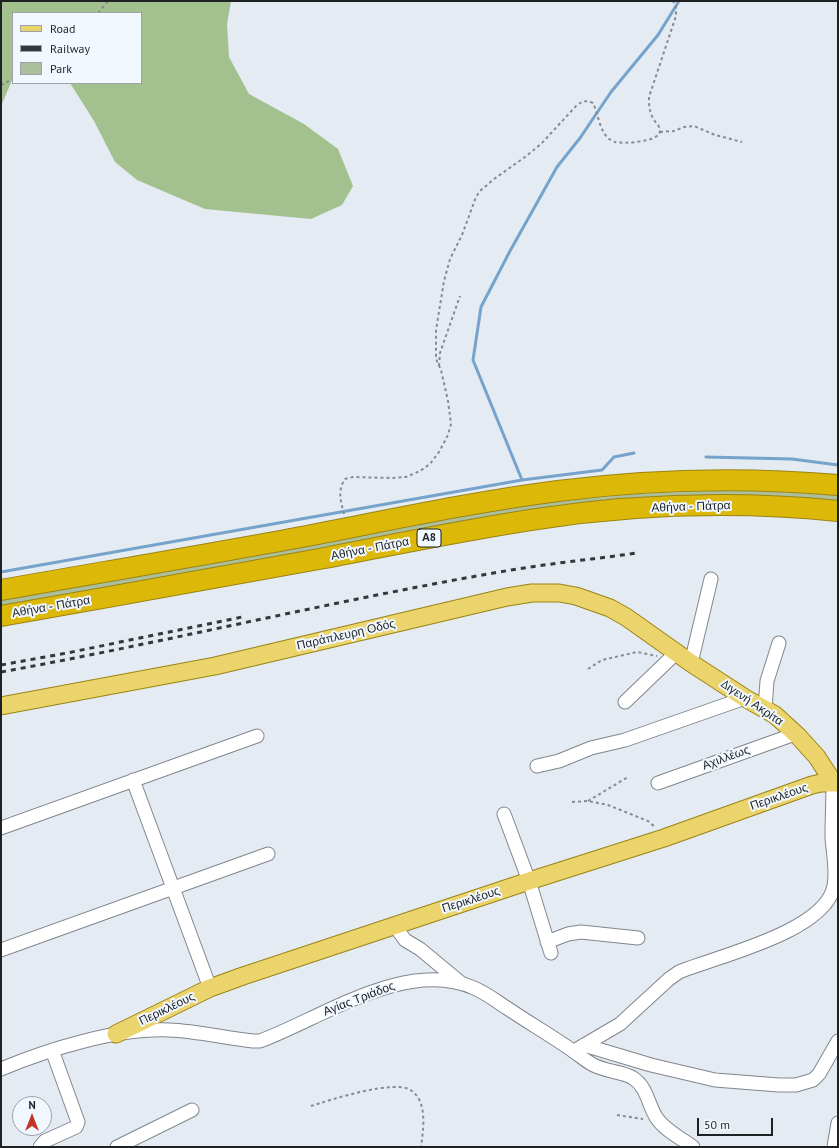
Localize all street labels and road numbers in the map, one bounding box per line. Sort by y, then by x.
street label: Αθήνα - Πάτρα [651,498,731,516]
road number: Α8 [417,529,441,547]
street label: Αθήνα - Πάτρα [330,534,410,564]
street label: Αθήνα - Πάτρα [11,593,91,621]
street label: Παράπλευρη Οδός [295,617,397,653]
street label: Διγενή Ακρίτα [718,677,786,729]
street label: Αχιλλέως [700,743,752,773]
street label: Περικλέους [748,780,810,814]
street label: Περικλέους [440,884,502,916]
street label: Αγίας Τριάδος [321,979,397,1019]
street label: Περικλέους [137,989,197,1029]

